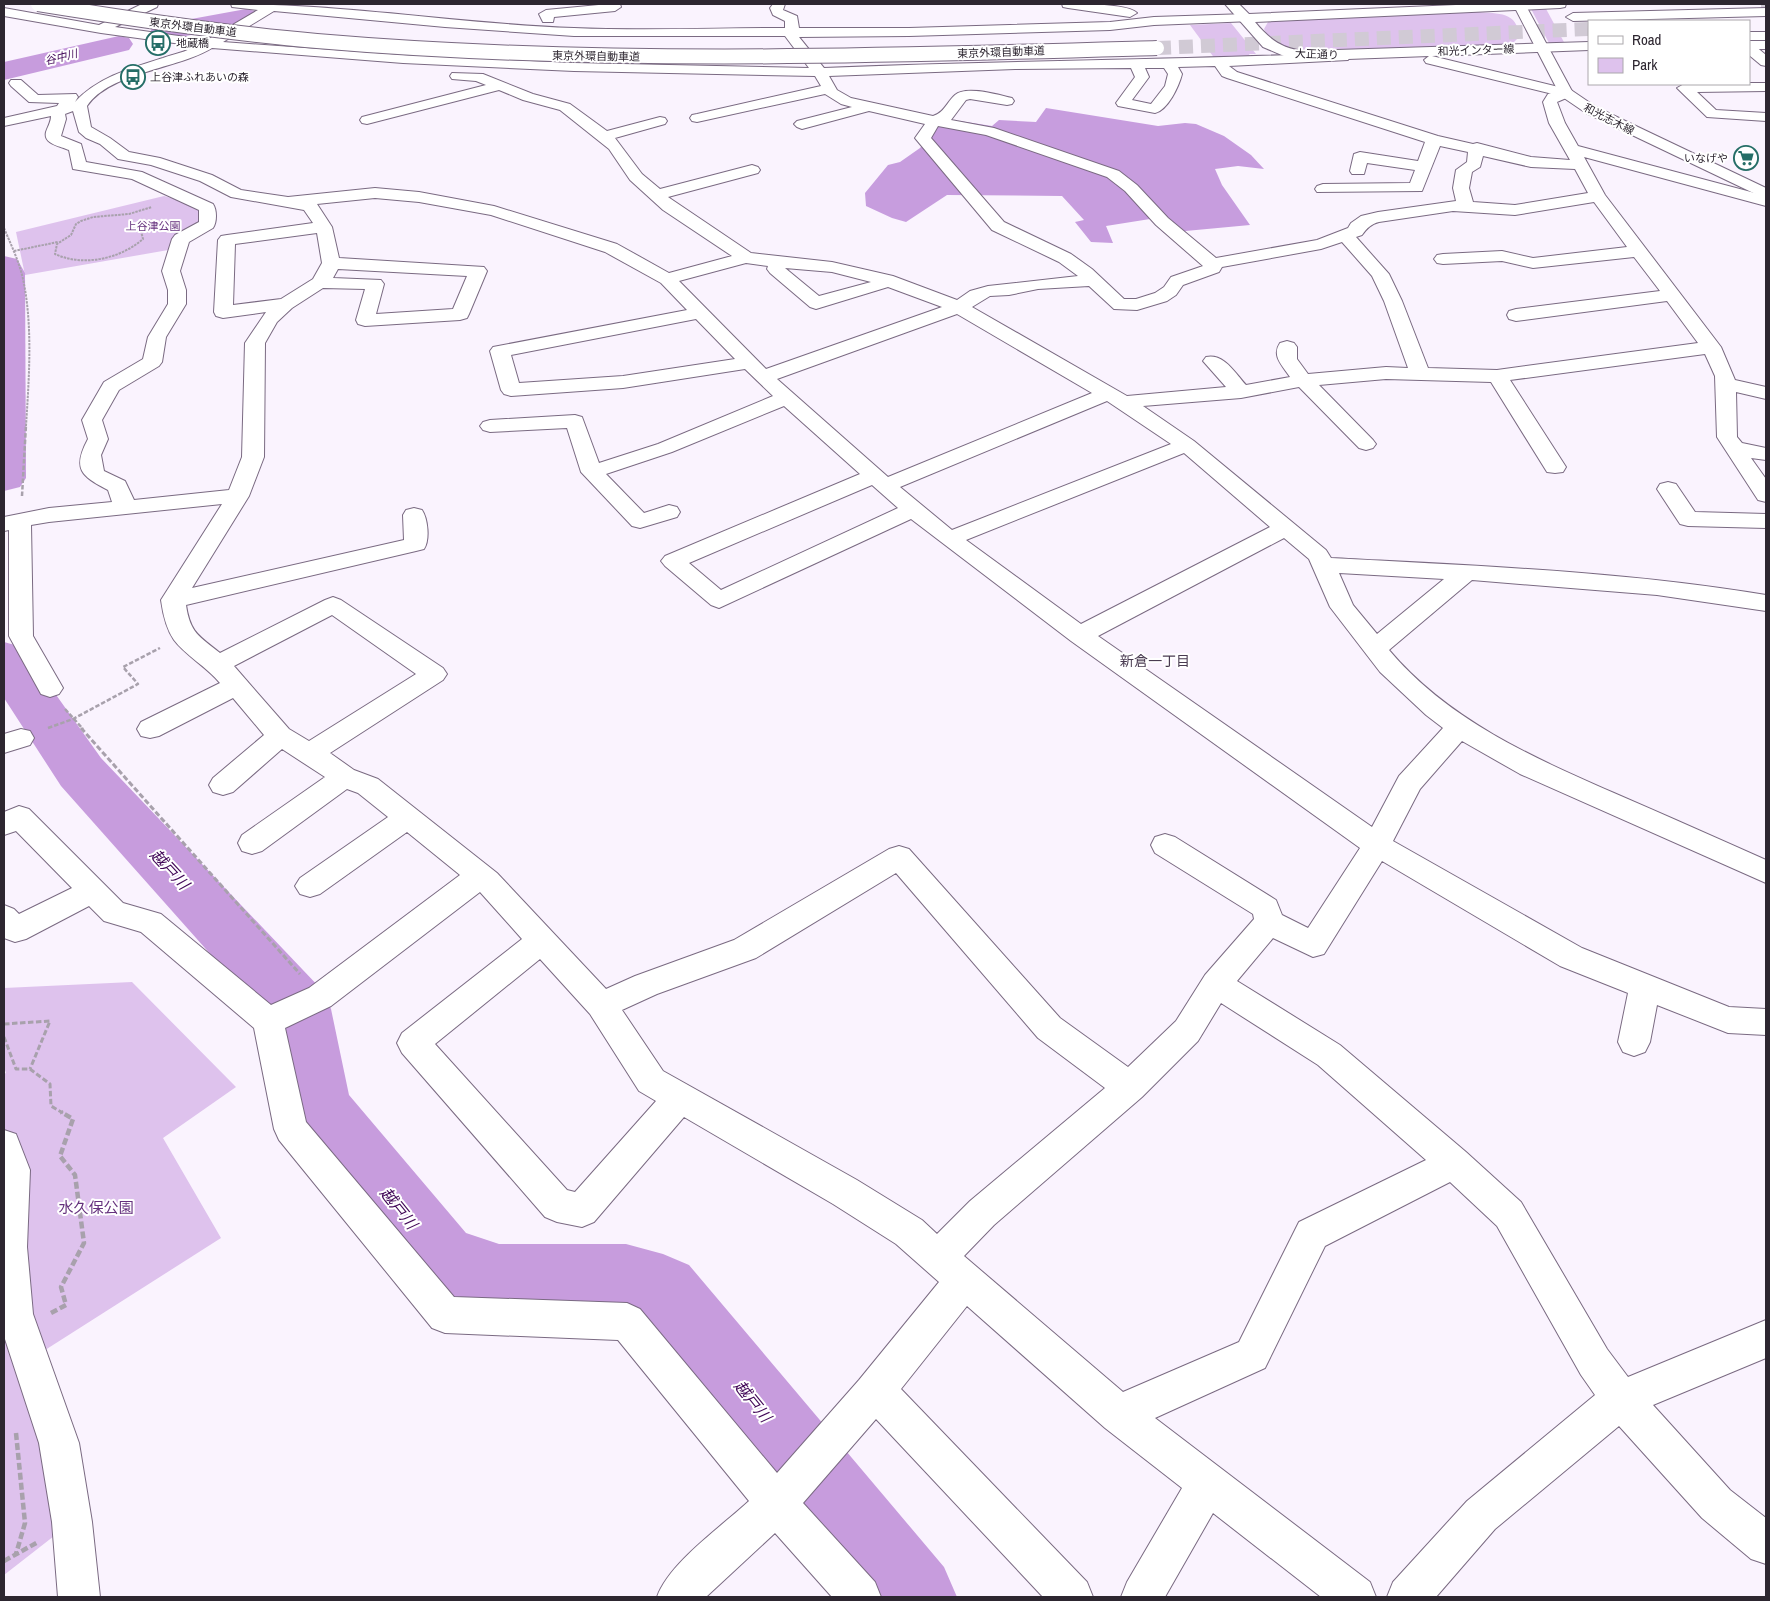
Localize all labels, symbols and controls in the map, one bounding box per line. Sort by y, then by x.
street label: 東京外環自動車道 [148,15,238,39]
legend [1588,20,1750,85]
text: Road [1632,29,1661,50]
bus stop icon: 地蔵橋 [145,30,171,56]
place label: 地蔵橋 [176,36,209,50]
street label: 和光インター線 [1437,42,1515,58]
street label: 東京外環自動車道 [957,43,1045,61]
water label: 谷中川 [43,46,80,68]
street label: 大正通り [1295,46,1339,62]
street label: 東京外環自動車道 [552,48,640,64]
text: Park [1632,54,1658,75]
bus stop icon: 上谷津ふれあいの森 [120,64,146,90]
place label: 上谷津ふれあいの森 [150,70,249,84]
street label: 和光志木線 [1581,100,1637,138]
supermarket icon: いなげや [1733,145,1759,171]
place label: いなげや [1684,151,1728,165]
park label: 上谷津公園 [126,219,181,233]
district label: 新倉一丁目 [1120,652,1190,670]
water label: 越戸川 [146,844,196,896]
water label: 越戸川 [375,1182,424,1235]
park label: 水久保公園 [58,1197,134,1218]
water label: 越戸川 [729,1375,778,1428]

